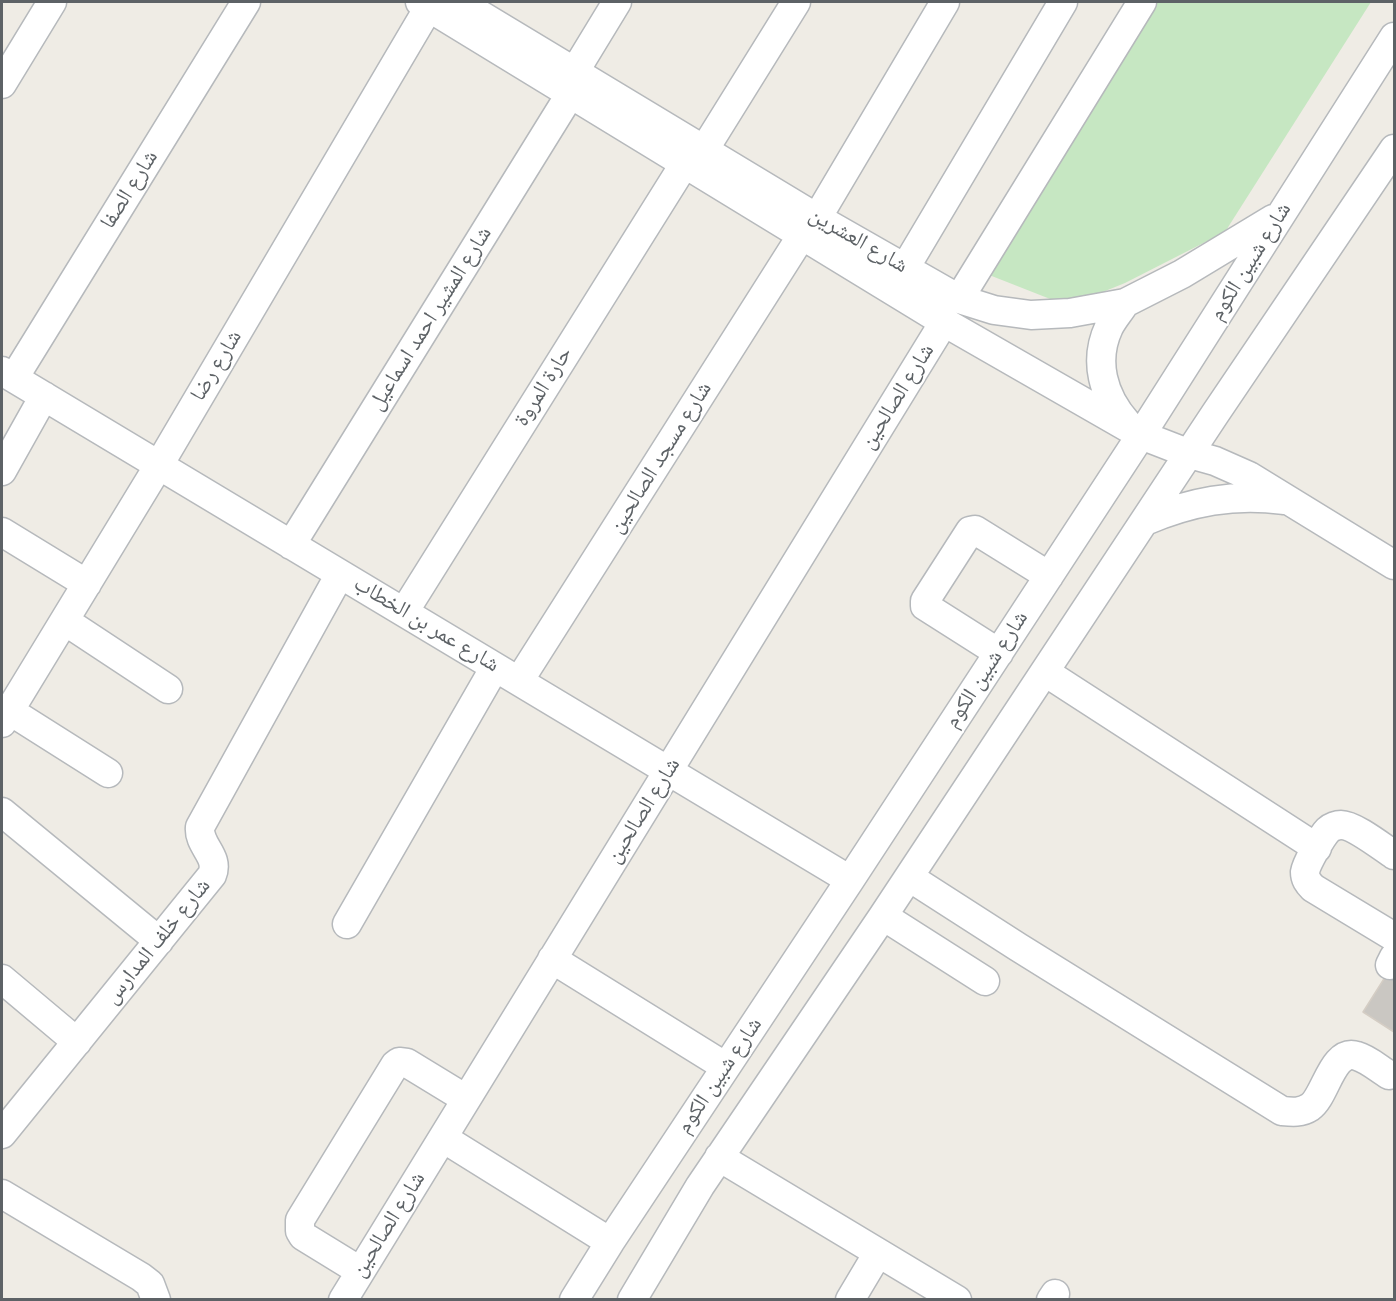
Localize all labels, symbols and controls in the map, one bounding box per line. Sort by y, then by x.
street label: شارع الصفا [96,146,164,234]
street label: شارع شبين الكوم [1204,198,1298,326]
street label: شارع العشرين [804,202,912,280]
street label: شارع المشير احمد اسماعيل [364,222,498,416]
street label: شارع رضا [186,326,248,406]
street label: شارع الصالحين [855,339,941,455]
street label: حارة المروة [509,342,579,432]
street label: شارع مسجد الصالحين [604,377,718,539]
street label: شارع عمر بن الخطاب [348,571,504,679]
street label: شارع شبين الكوم [939,607,1035,733]
street label: شارع الصالحين [601,753,687,869]
street label: شارع خلف المدارس [99,874,217,1010]
street label: شارع شبين الكوم [672,1013,768,1139]
street label: شارع الصالحين [346,1167,432,1283]

